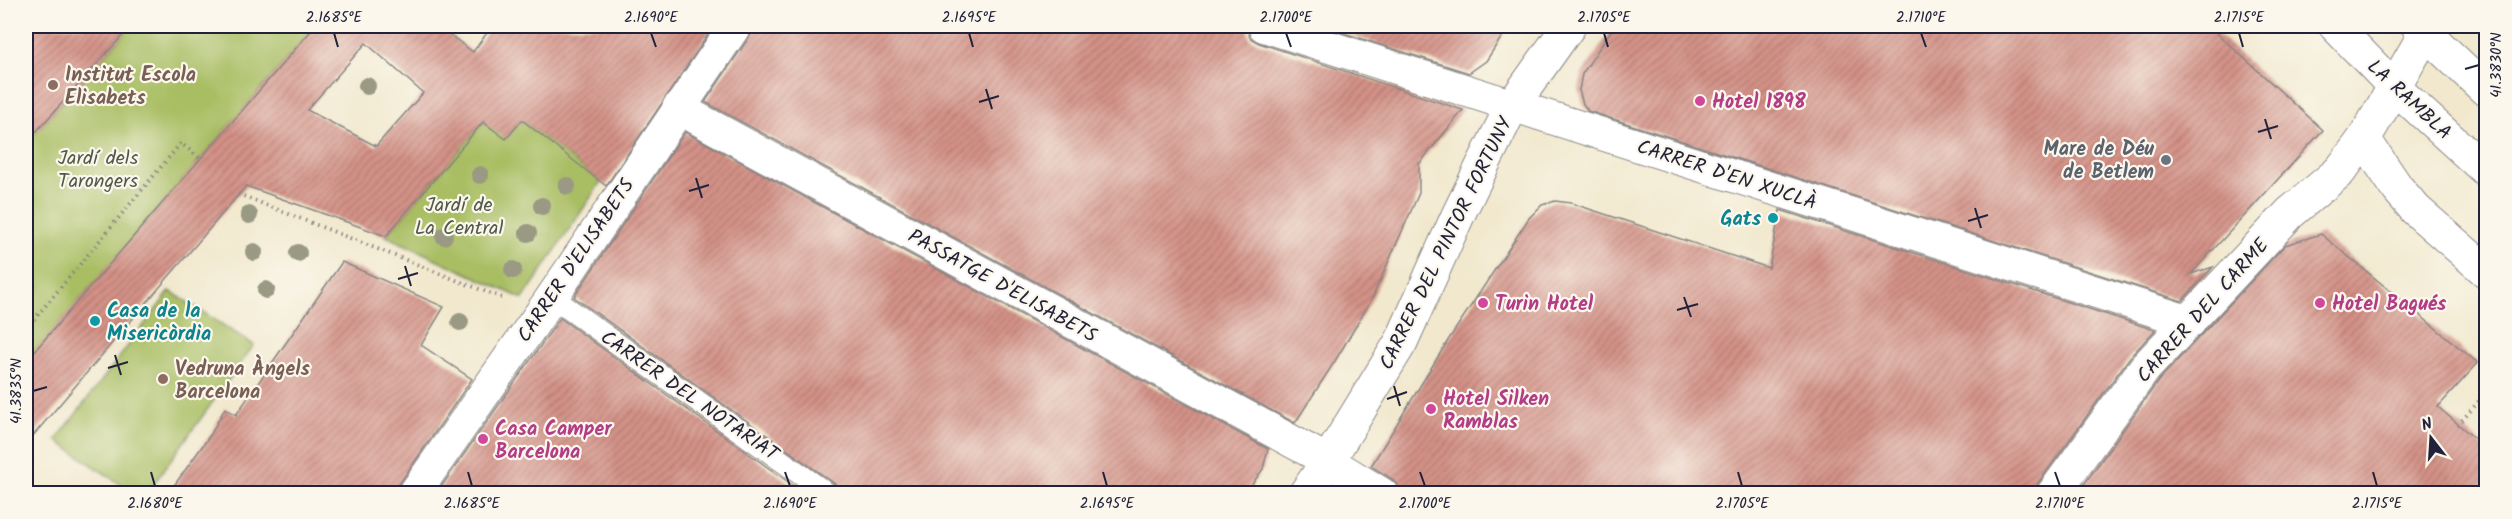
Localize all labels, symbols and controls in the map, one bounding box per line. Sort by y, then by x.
text: 2.1685°E [306,6,363,30]
text: 2.1690°E [624,6,679,30]
text: 2.1695°E [942,6,997,30]
text: 2.1700°E [1260,6,1314,30]
text: 2.1705°E [1577,6,1632,30]
text: 2.1710°E [1896,6,1947,30]
text: 2.1715°E [2214,6,2265,30]
text: 41.3830°N [2485,32,2509,98]
street label: LA RAMBLA [2359,52,2459,148]
place label: Institut Escola Elisabets [65,60,196,115]
marker: Institut Escola Elisabets [46,78,60,92]
place label: Hotel 1898 [1712,87,1806,119]
marker: Hotel 1898 [1693,94,1707,108]
street label: CARRER DEL PINTOR FORTUNY [1372,111,1523,376]
street label: CARRER D'EN XUCLÀ [1632,132,1820,220]
place label: Mare de Déu de Betlem [2044,134,2154,189]
park label: Jardí dels Tarongers [58,143,139,198]
marker: Mare de Déu de Betlem [2159,153,2173,167]
street label: CARRER D'ELISABETS [510,172,644,350]
park label: Jardí de La Central [415,190,503,245]
place label: Gats [1721,204,1762,236]
marker: Gats [1766,211,1780,225]
street label: PASSATGE D'ELISABETS [901,221,1103,352]
street label: CARRER DEL CARME [2129,231,2278,391]
place label: Turin Hotel [1495,289,1594,321]
place label: Hotel Bagués [2332,289,2447,321]
place label: Casa de la Misericòrdia [107,296,211,351]
marker: Turin Hotel [1476,296,1490,310]
marker: Hotel Bagués [2313,296,2327,310]
marker: Casa de la Misericòrdia [88,314,102,328]
street label: CARRER DEL NOTARIAT [593,323,787,472]
place label: Vedruna Àngels Barcelona [175,354,311,409]
text: 41.3835°N [5,358,29,424]
marker: Vedruna Àngels Barcelona [156,372,170,386]
place label: Hotel Silken Ramblas [1443,384,1549,439]
marker: Hotel Silken Ramblas [1424,402,1438,416]
north arrow [2401,408,2461,468]
text: N [2419,412,2436,439]
place label: Casa Camper Barcelona [495,414,612,469]
marker: Casa Camper Barcelona [476,432,490,446]
text: 2.1680°E [127,492,184,516]
text: 2.1685°E [444,492,501,516]
text: 2.1690°E [763,492,818,516]
text: 2.1695°E [1080,492,1135,516]
text: 2.1700°E [1399,492,1453,516]
text: 2.1705°E [1715,492,1770,516]
text: 2.1710°E [2035,492,2086,516]
text: 2.1715°E [2352,492,2403,516]

